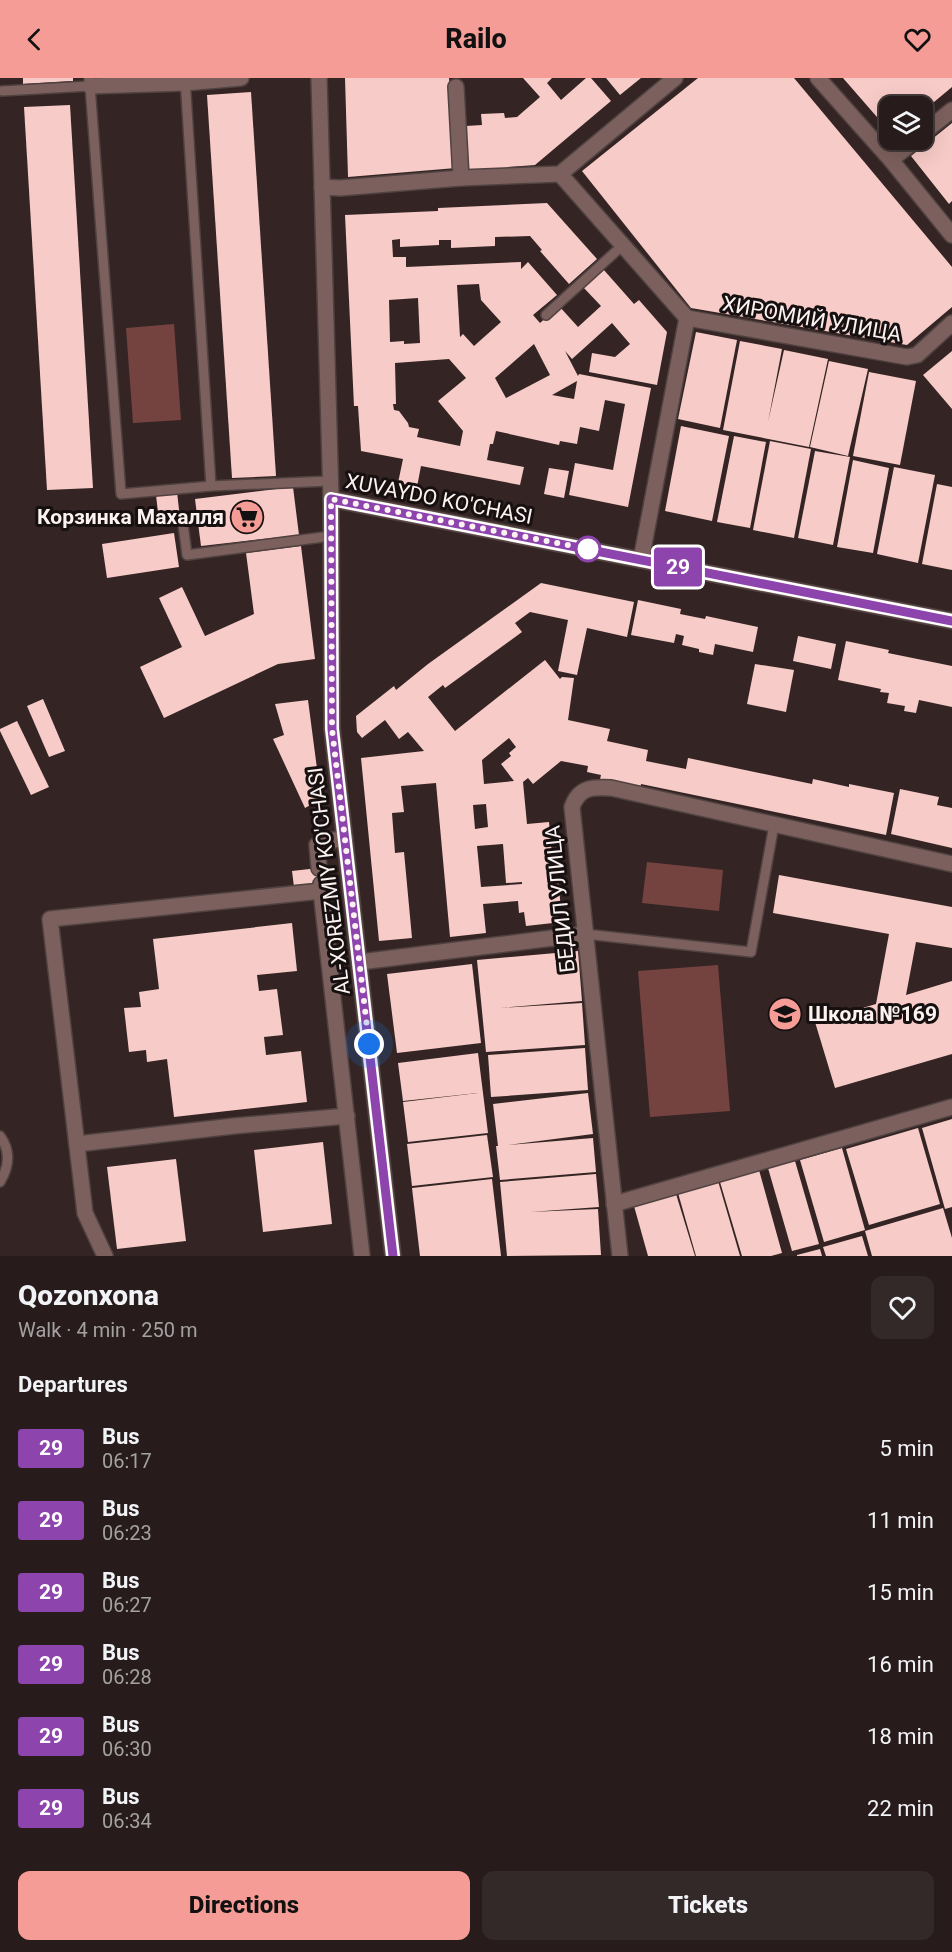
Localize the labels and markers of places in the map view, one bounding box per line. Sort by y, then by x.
supermarket icon: Корзинка Махалля [229,499,265,535]
place label: Корзинка Махалля [37,505,224,529]
unlabelled marker [575,536,601,562]
school or university icon: Школа №169 [767,996,803,1032]
place label: Школа №169 [808,1002,937,1026]

